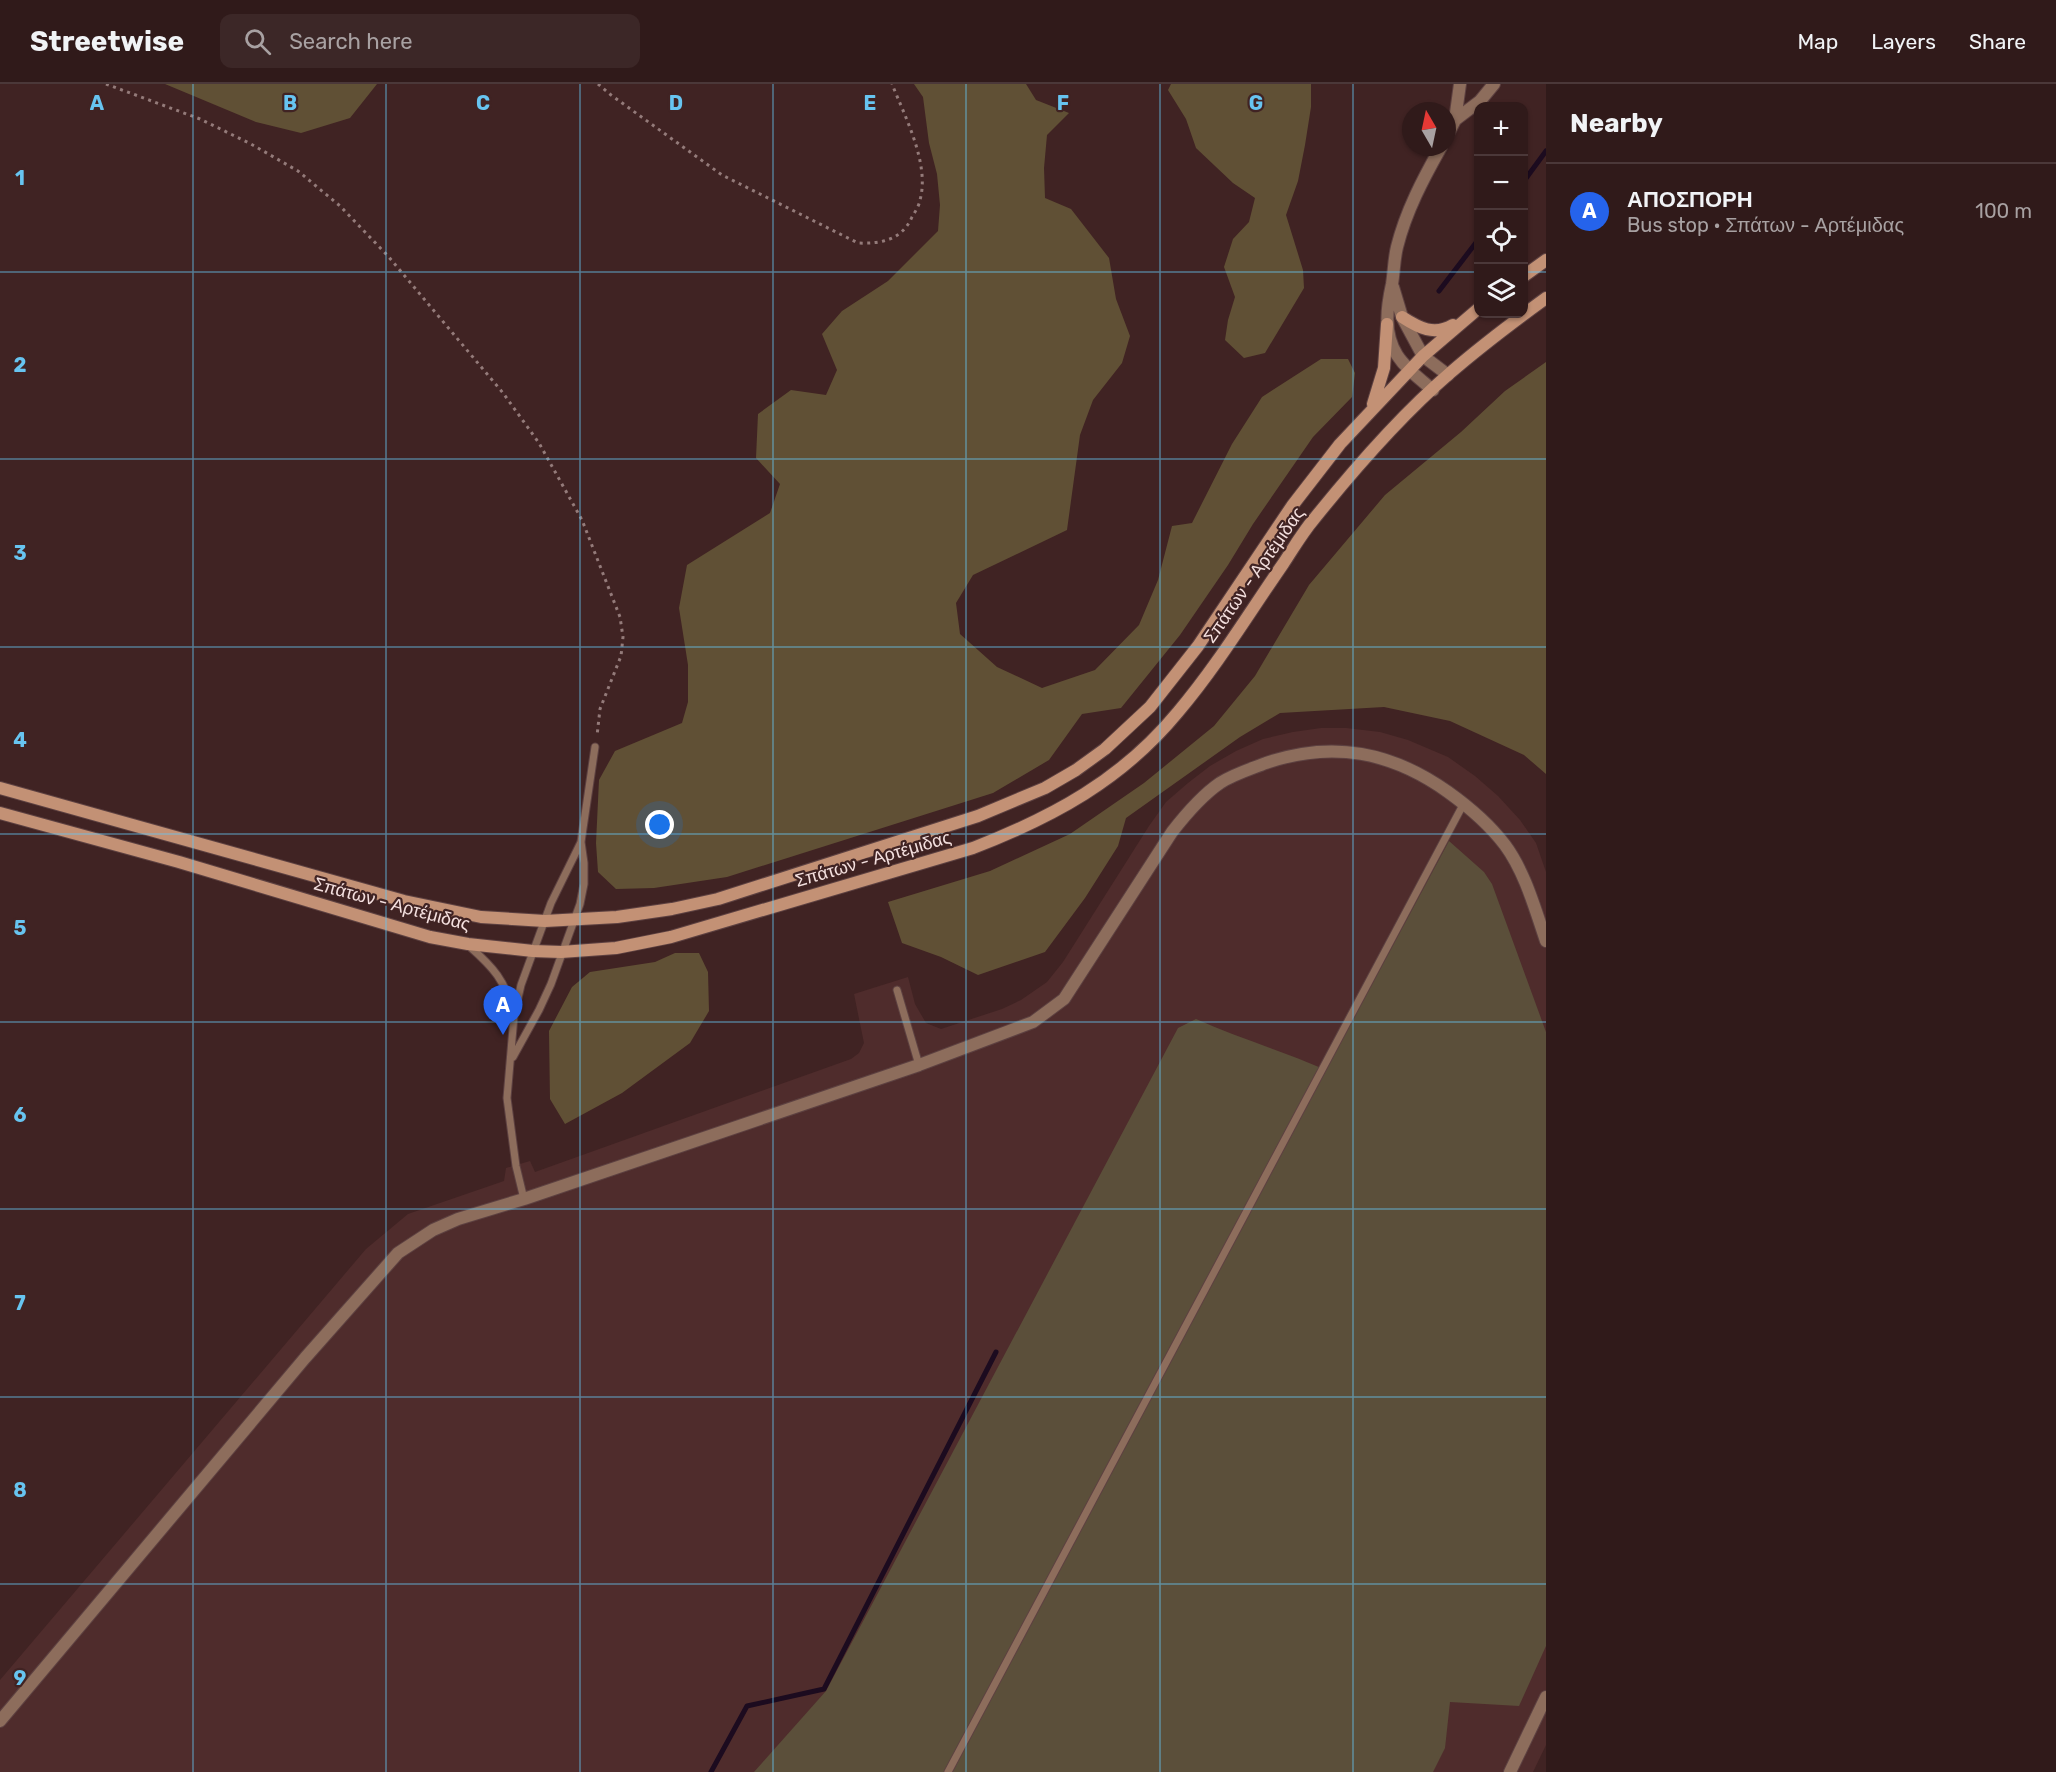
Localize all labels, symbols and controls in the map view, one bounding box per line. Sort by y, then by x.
search box [220,14,640,68]
text: Streetwise [30,25,184,58]
icon: search [241,25,274,58]
text: Search here [289,28,413,55]
text: Map [1797,29,1838,54]
text: Layers [1871,29,1936,54]
text: Share [1969,29,2026,54]
text: A [90,91,105,115]
text: B [283,91,297,115]
text: C [476,91,490,115]
text: D [669,91,683,115]
text: E [864,91,876,115]
text: F [1057,91,1069,115]
text: G [1249,91,1263,115]
north arrow [1402,102,1456,156]
map controls [1474,102,1528,318]
button: + [1474,102,1528,156]
text: Nearby [1570,108,1663,139]
button: − [1474,156,1528,210]
text: 1 [15,166,25,190]
text: ΑΠΟΣΠΟΡΗ [1627,186,1753,213]
text: A [1582,199,1597,223]
text: 100 m [1975,199,2032,223]
button: locate [1474,210,1528,264]
text: Bus stop · Σπάτων - Αρτέμιδας [1627,213,1904,237]
button: layers [1474,264,1528,318]
text: 2 [14,353,27,377]
street label: Σπάτων - Αρτέμιδας [1199,503,1309,647]
text: 3 [13,541,27,565]
text: 4 [13,728,27,752]
your location [645,810,674,839]
street label: Σπάτων - Αρτέμιδας [793,826,954,892]
street label: Σπάτων - Αρτέμιδας [311,873,473,936]
text: 5 [14,916,27,940]
pin: A [484,986,522,1035]
text: 6 [13,1103,27,1127]
text: 7 [14,1291,26,1315]
text: 8 [13,1478,27,1502]
text: 9 [14,1666,27,1690]

